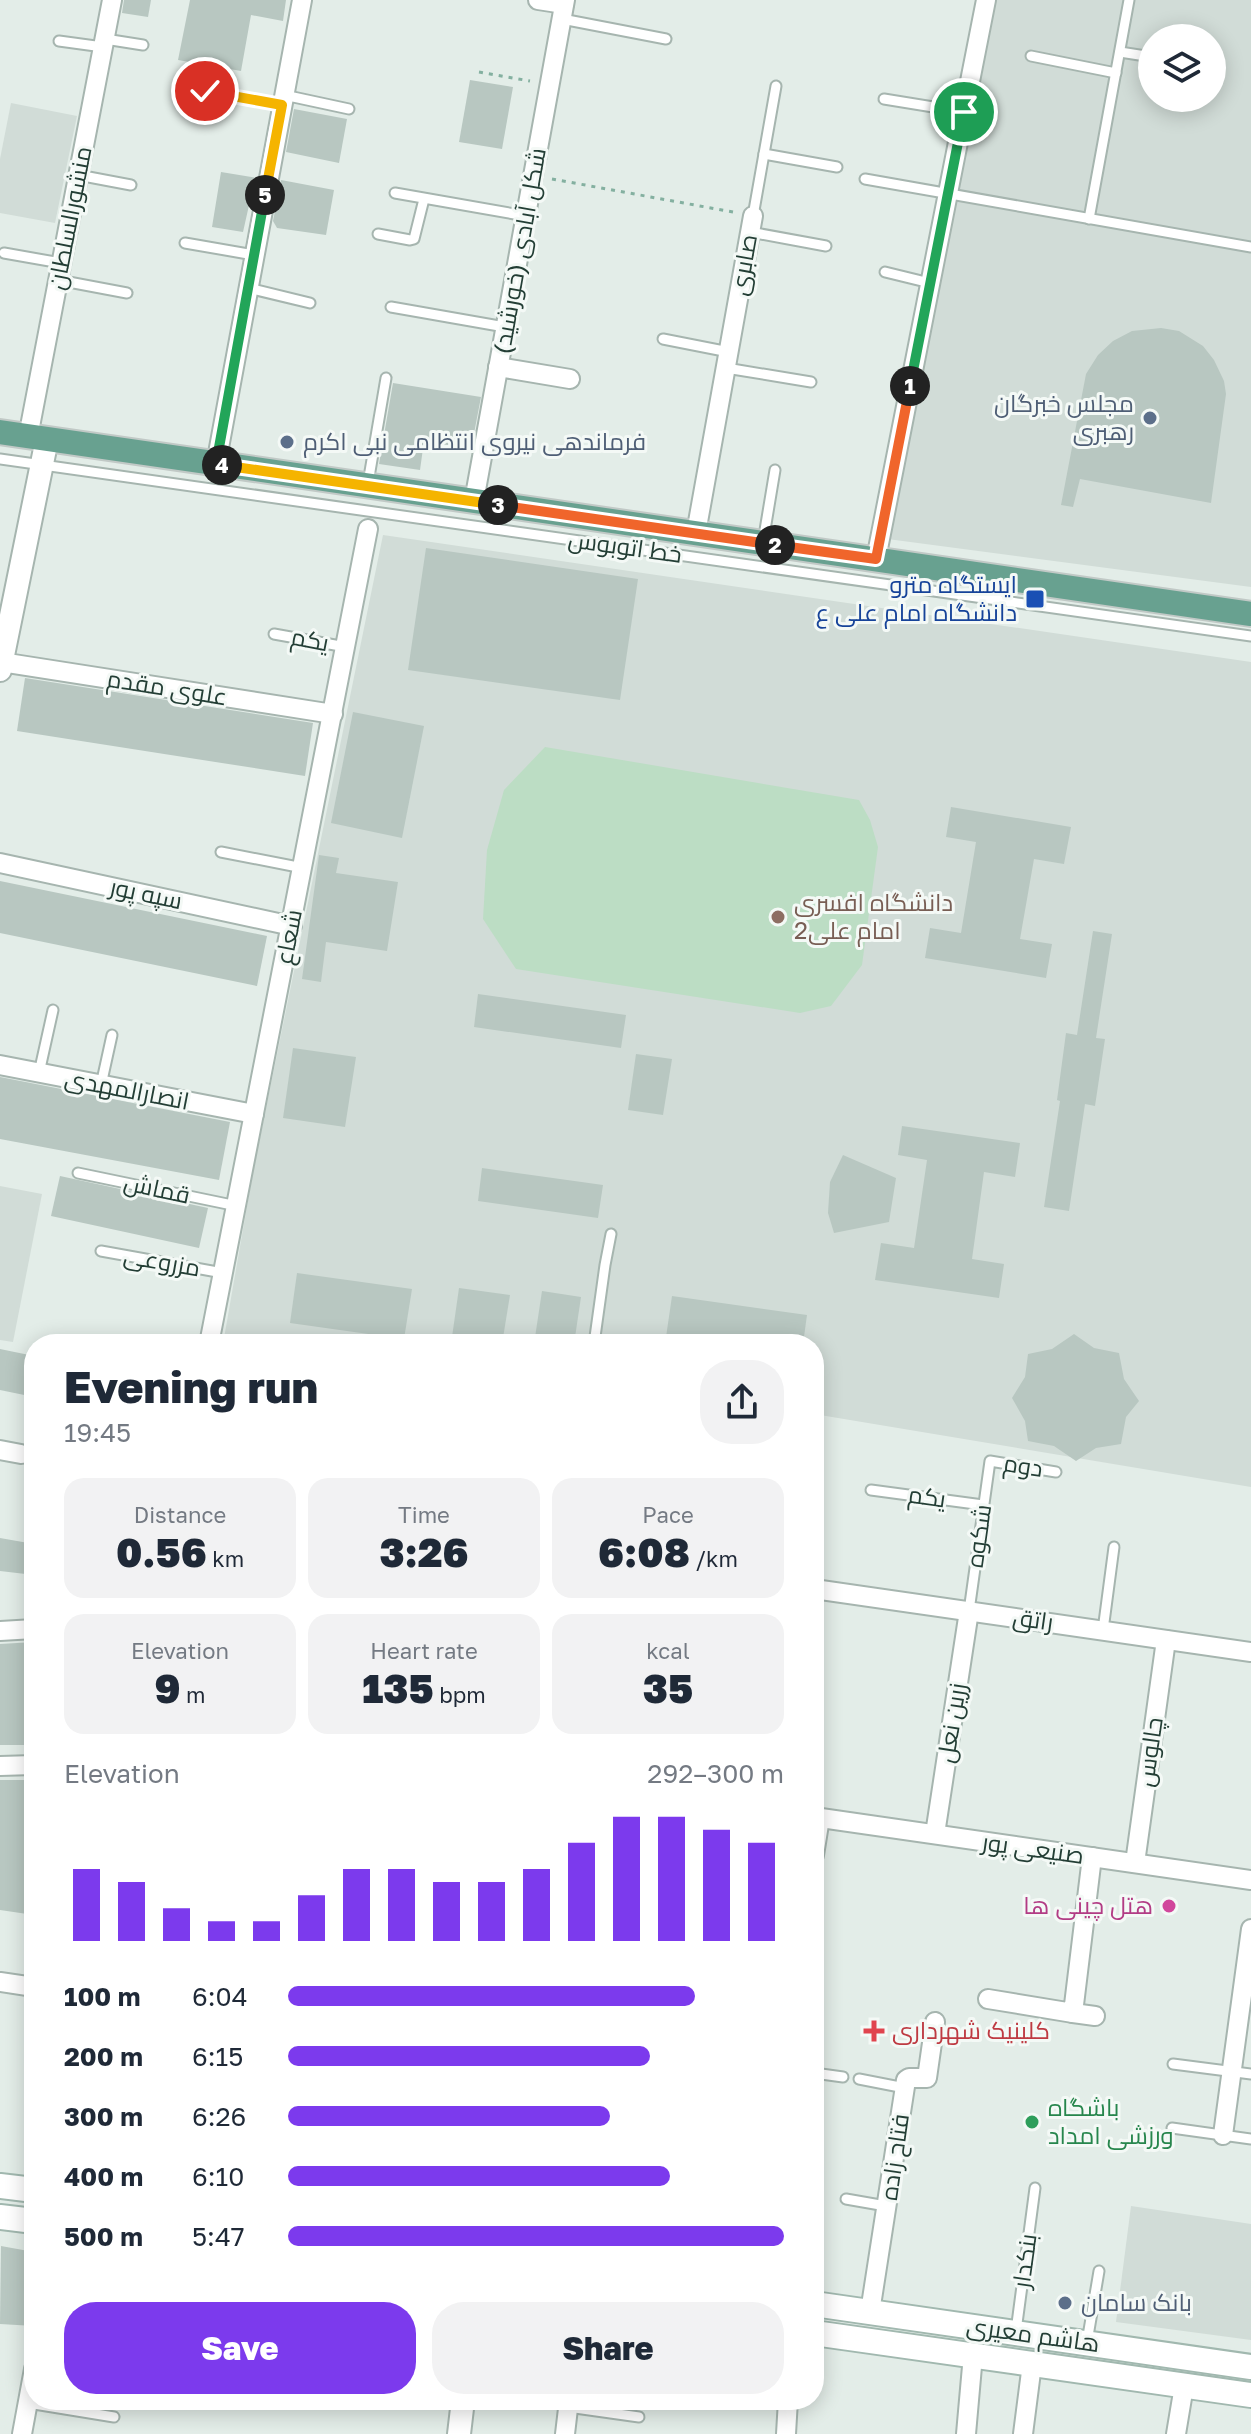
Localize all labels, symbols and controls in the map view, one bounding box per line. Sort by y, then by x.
map controls [1138,24,1226,112]
button: layers [1138,24,1226,112]
pin [171,57,239,125]
icon: check [183,69,227,113]
pin [930,78,998,146]
icon: arrive [942,90,986,134]
street label: منشورالسلطان [40,144,98,292]
street label: شکل آبادی (خورشید) [486,145,552,356]
pin: 5 [245,175,285,215]
text: 5 [258,181,272,208]
street label: صابری [723,232,763,298]
pin: 1 [890,366,930,406]
text: 1 [904,372,916,399]
place label: مجلس خبرگان رهبری [994,388,1134,446]
marker: مجلس خبرگان رهبری [1141,409,1159,427]
place label: فرماندهی نیروی انتظامی نبی اکرم [303,426,646,458]
marker: فرماندهی نیروی انتظامی نبی اکرم [278,433,296,451]
pin: 4 [202,445,242,485]
text: 4 [215,451,229,478]
pin: 3 [478,485,518,525]
text: 3 [491,491,505,518]
street label: خط اتوبوس [566,523,684,569]
pin: 2 [755,525,795,565]
text: 2 [768,531,782,558]
place label: ایستگاه مترو دانشگاه امام علی ع [816,569,1017,629]
marker: ایستگاه مترو دانشگاه امام علی ع [1024,588,1046,610]
street label: یکم [288,621,332,659]
street label: علوی مقدم [104,663,230,713]
street label: سپه پور [105,870,185,917]
place label: دانشگاه افسری امام علی2 [794,887,953,947]
street label: شعاع [268,907,310,967]
marker: دانشگاه افسری امام علی2 [769,908,787,926]
street label: انصارالمهدی [62,1062,192,1116]
street label: قماش [121,1166,193,1210]
street label: مزروعی [121,1240,203,1283]
text: Evening run [64,1360,318,1413]
button: share [700,1360,784,1444]
text: 19:45 [64,1417,131,1448]
street label: دوم [1001,1447,1045,1485]
street label: یکم [906,1479,949,1516]
text: Distance [134,1501,226,1528]
text: Time [398,1501,450,1528]
text: Pace [642,1501,694,1528]
street label: شکوه [959,1502,996,1569]
text: 0.56 [116,1528,207,1576]
text: 3:26 [379,1528,469,1576]
text: 6:08 [598,1528,690,1576]
text: km [207,1545,244,1572]
text: /km [690,1545,738,1572]
street label: راتق [1011,1601,1055,1638]
text: Elevation [131,1637,229,1664]
text: Heart rate [370,1637,478,1664]
text: kcal [646,1637,690,1664]
text: 9 [155,1664,181,1712]
text: 135 [362,1664,434,1712]
text: 35 [643,1664,693,1712]
text: m [181,1681,205,1708]
text: bpm [434,1681,486,1708]
street label: زرین نعل [930,1681,972,1765]
street label: چالوس [1129,1715,1171,1789]
text: Elevation [64,1758,180,1789]
text: 292–300 m [647,1758,784,1789]
street label: صنیعی پور [978,1826,1086,1872]
place label: هتل چینی ها [1023,1890,1153,1922]
marker: هتل چینی ها [1160,1897,1178,1915]
text: 100 m [64,1981,140,2012]
text: 6:04 [192,1981,248,2012]
place label: کلینیک شهرداری [892,2015,1050,2045]
marker: کلینیک شهرداری [863,2020,885,2042]
text: 200 m [64,2041,143,2072]
text: 6:15 [192,2041,243,2072]
place label: باشگاه ورزشی امداد [1048,2092,1174,2150]
text: 300 m [64,2101,143,2132]
text: 6:26 [192,2101,246,2132]
street label: فتاح زاده [873,2112,917,2202]
marker: باشگاه ورزشی امداد [1023,2113,1041,2131]
text: 400 m [64,2161,143,2192]
text: 6:10 [192,2161,244,2192]
text: 500 m [64,2221,143,2252]
text: 5:47 [192,2221,245,2252]
street label: بنکدار [1005,2232,1042,2292]
place label: بانک سامان [1081,2287,1192,2317]
marker: بانک سامان [1056,2294,1074,2312]
button: Save [64,2302,416,2394]
button: Share [432,2302,784,2394]
street label: هاشم معیری [964,2310,1102,2360]

